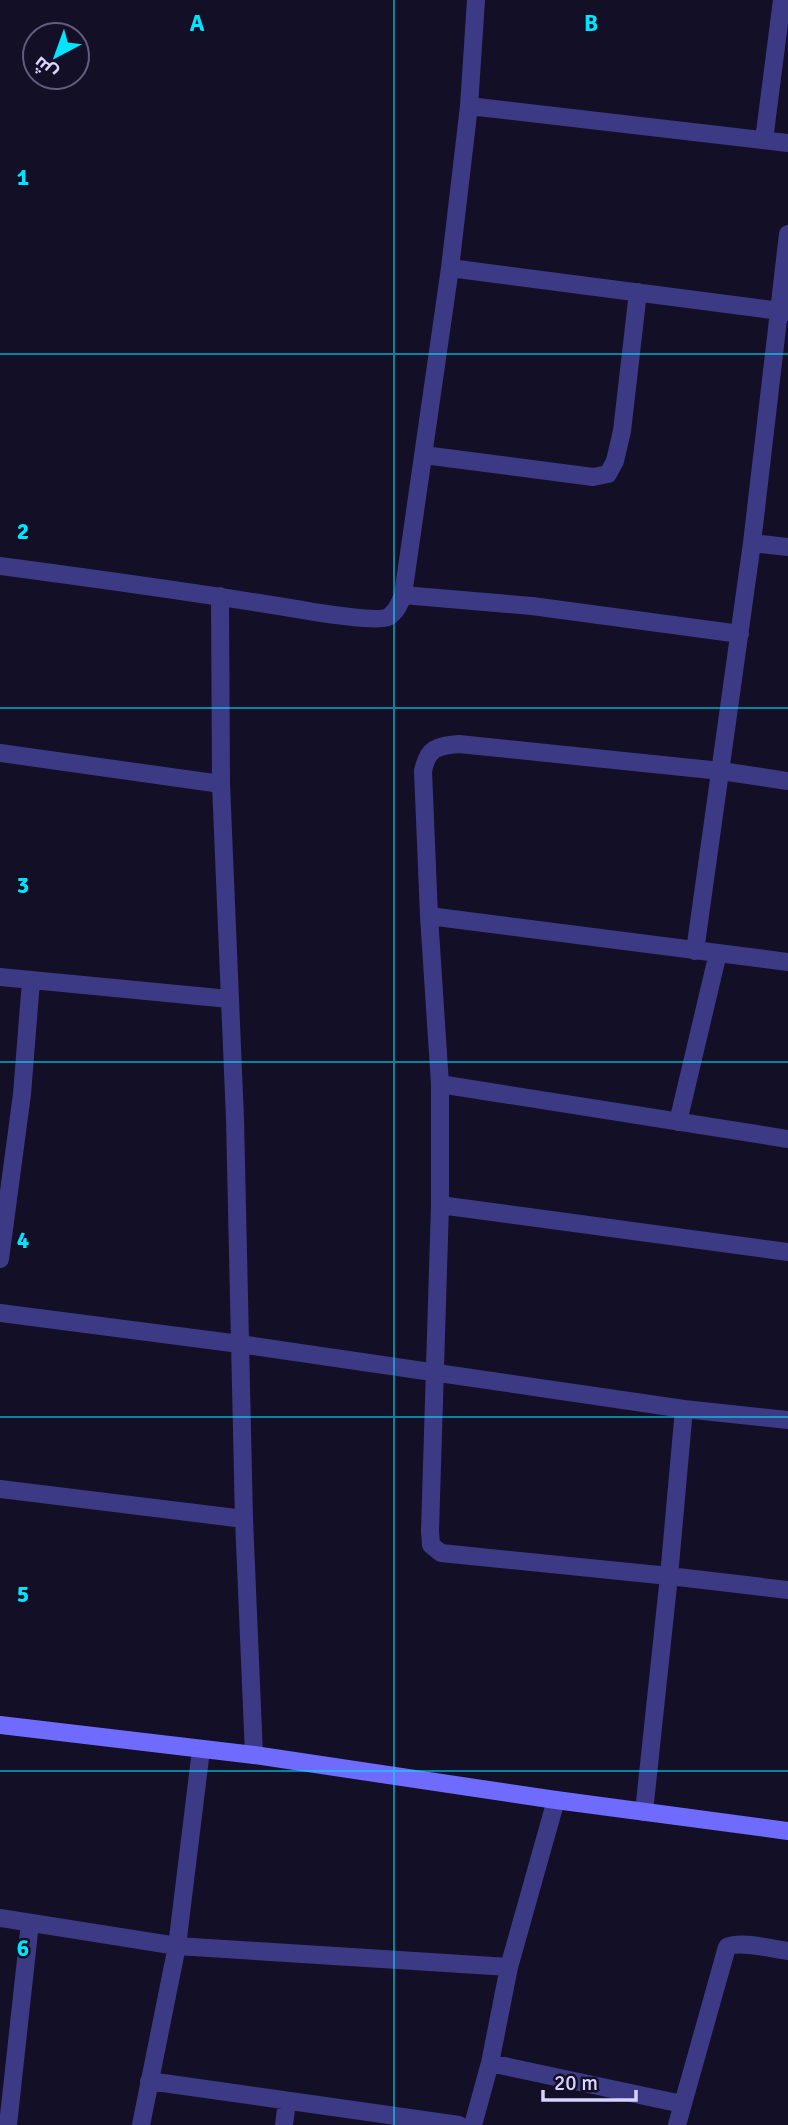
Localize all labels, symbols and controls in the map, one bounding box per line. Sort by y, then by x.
text: A [190,9,205,38]
text: B [584,9,598,38]
north arrow [21,21,91,91]
text: ش [28,51,63,85]
text: 1 [17,163,29,192]
text: 2 [17,517,29,546]
text: 3 [17,871,29,900]
text: 4 [17,1226,29,1255]
text: 5 [17,1580,29,1609]
text: 6 [17,1934,29,1963]
scale bar [543,2058,636,2102]
text: 20 m [554,2070,598,2096]

